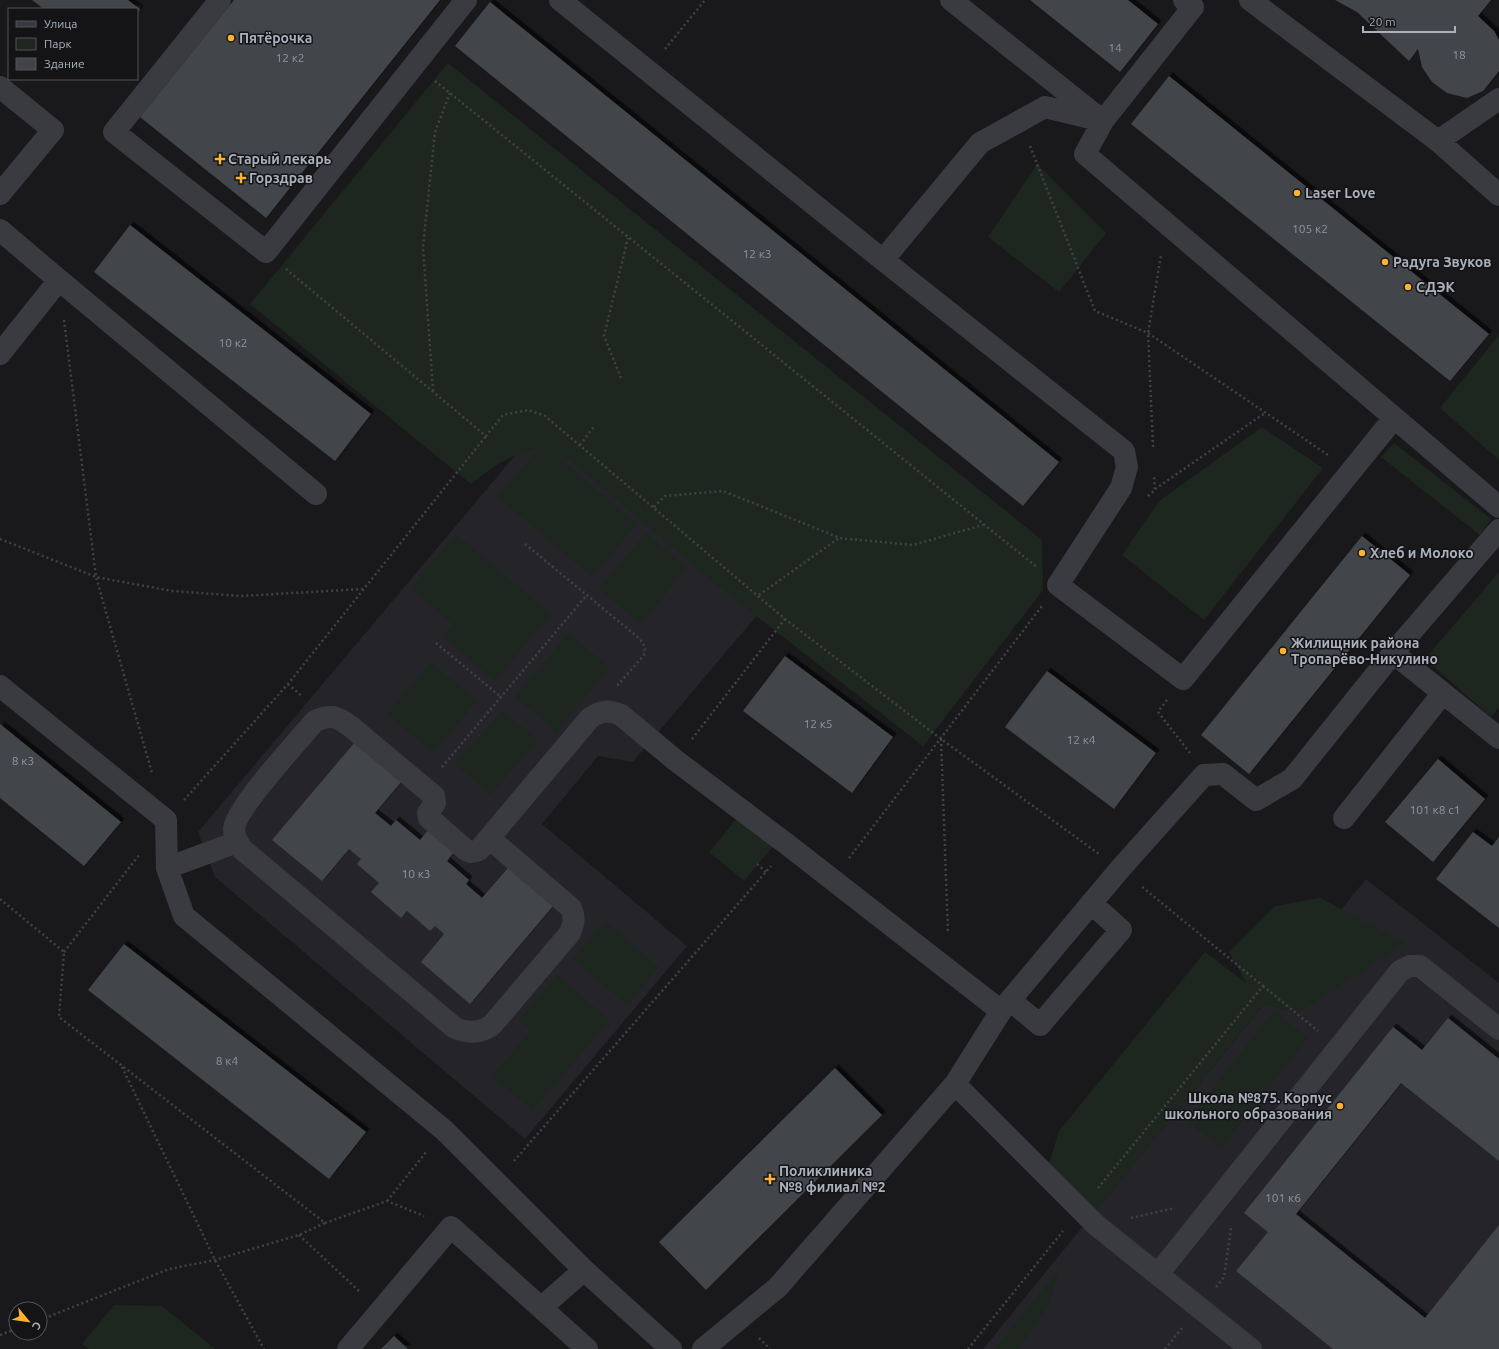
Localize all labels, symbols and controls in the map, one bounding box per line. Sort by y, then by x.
legend [8,8,138,80]
scale bar [1363,8,1455,34]
text: 20 m [1369,15,1396,28]
text: Улица [44,17,77,30]
place label: Пятёрочка [239,30,312,46]
marker: Пятёрочка [226,33,236,43]
text: Парк [44,37,72,50]
house number: 14 [1108,41,1122,54]
house number: 18 [1452,48,1466,61]
house number: 12 к2 [275,51,305,64]
text: Здание [44,57,85,70]
place label: Старый лекарь [228,151,332,167]
marker: Старый лекарь [215,154,225,164]
place label: Горздрав [249,170,313,186]
marker: Горздрав [236,173,246,183]
place label: Laser Love [1305,185,1376,201]
marker: Laser Love [1292,188,1302,198]
house number: 105 к2 [1292,222,1328,235]
house number: 12 к3 [742,247,772,260]
place label: Радуга Звуков [1393,254,1491,270]
marker: Радуга Звуков [1380,257,1390,267]
place label: СДЭК [1416,279,1456,295]
marker: СДЭК [1403,282,1413,292]
house number: 10 к2 [218,336,248,349]
place label: Хлеб и Молоко [1370,545,1474,561]
marker: Хлеб и Молоко [1357,548,1367,558]
place label: Жилищник района Тропарёво-Никулино [1291,635,1438,667]
marker: Жилищник района Тропарёво-Никулино [1278,646,1288,656]
house number: 12 к5 [803,717,833,730]
house number: 12 к4 [1066,733,1096,746]
house number: 8 к3 [12,754,34,767]
house number: 101 к8 с1 [1409,803,1461,816]
house number: 10 к3 [401,867,431,880]
house number: 8 к4 [216,1054,238,1067]
place label: Школа №875. Корпус школьного образования [1164,1090,1332,1122]
marker: Школа №875. Корпус школьного образования [1335,1101,1345,1111]
place label: Поликлиника №8 филиал №2 [779,1163,886,1195]
marker: Поликлиника №8 филиал №2 [764,1173,776,1185]
house number: 101 к6 [1265,1191,1301,1204]
north arrow [8,1301,48,1341]
text: С [30,1320,44,1332]

